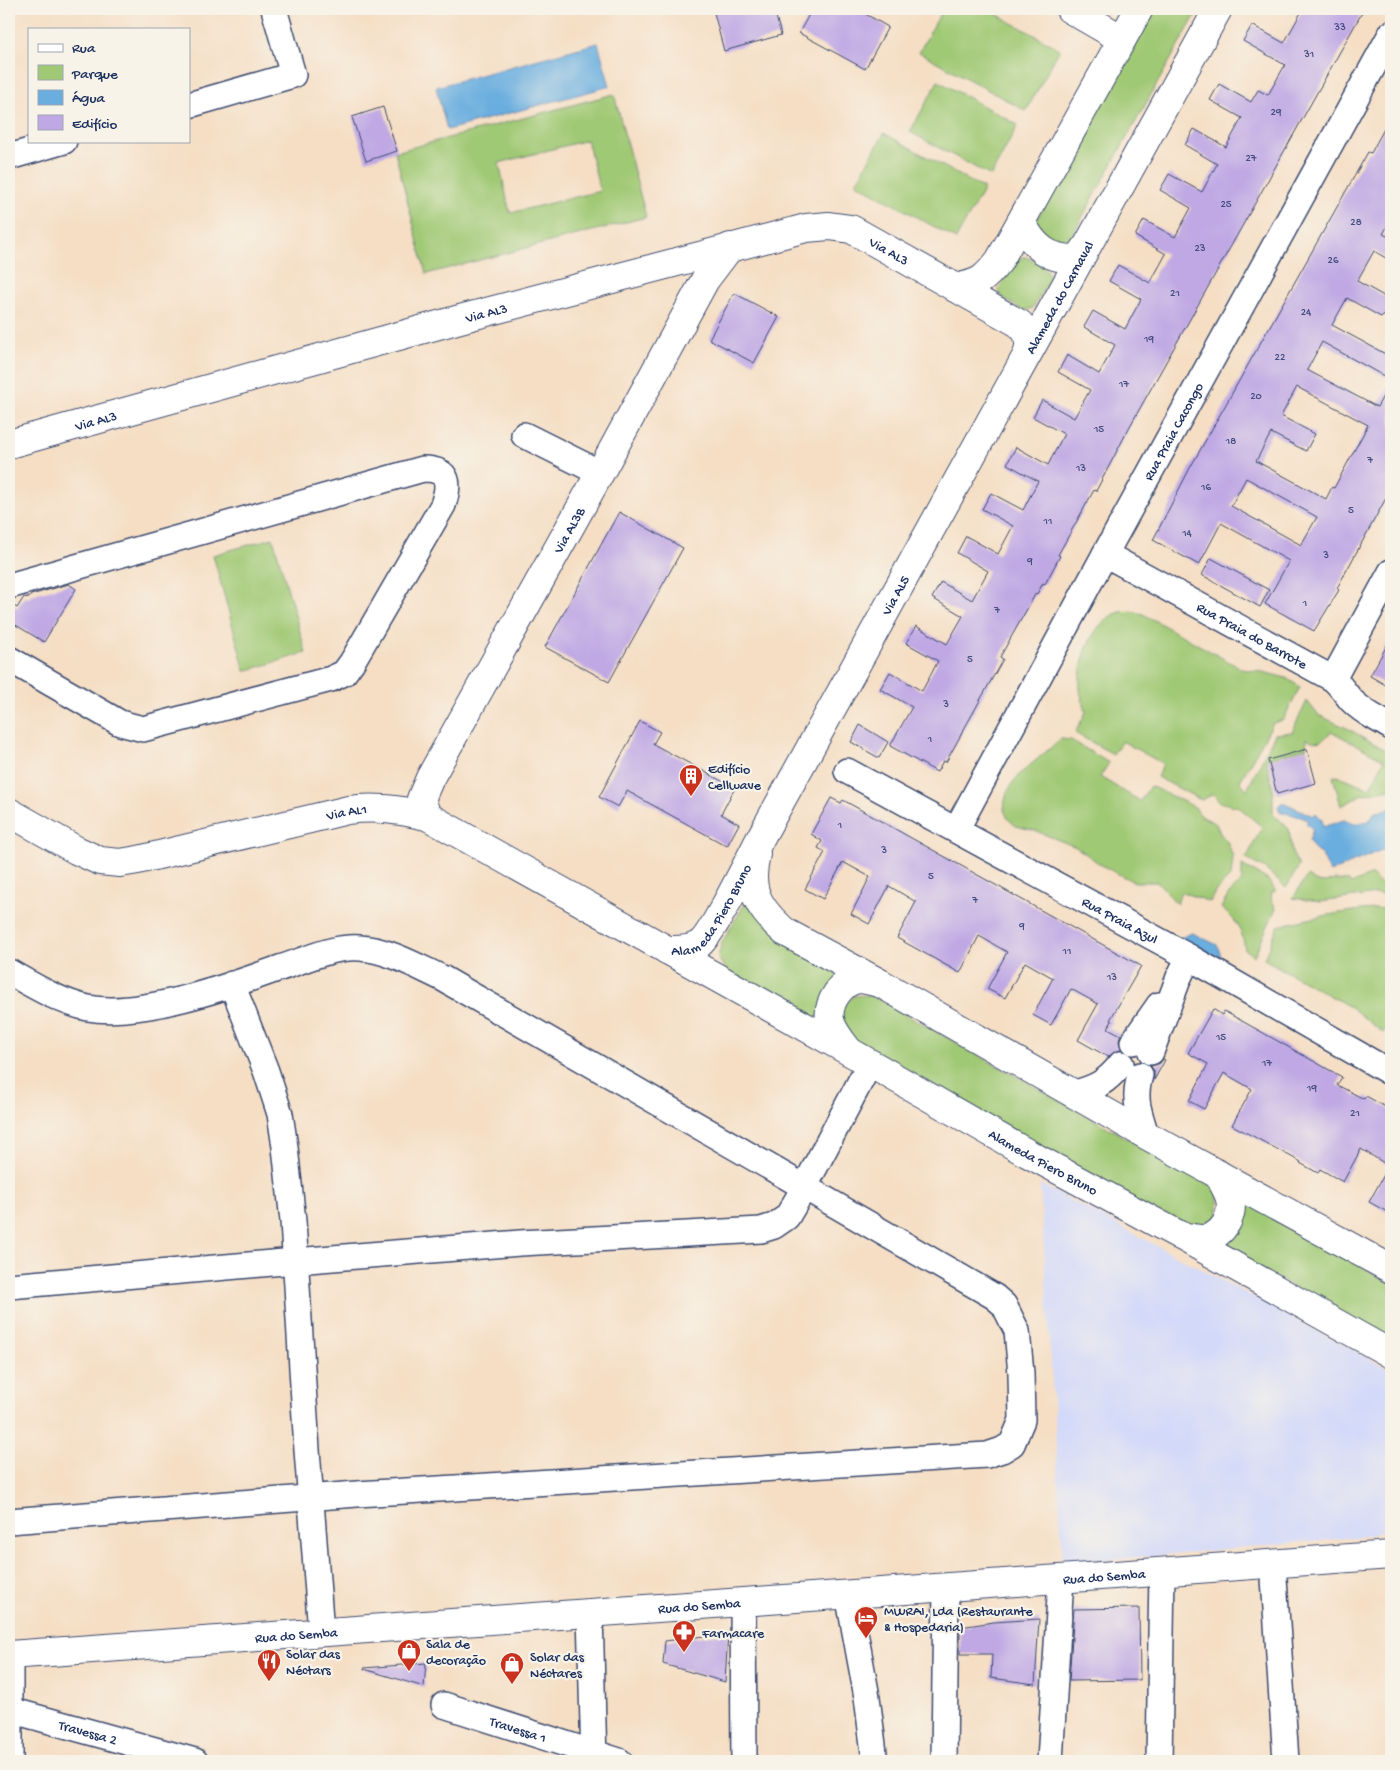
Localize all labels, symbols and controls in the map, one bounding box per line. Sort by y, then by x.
house number: 33 [1333,22,1346,34]
legend [28,28,190,142]
text: Rua [72,40,96,58]
house number: 31 [1303,49,1314,61]
text: Parque [71,66,118,84]
text: Água [72,90,105,108]
house number: 29 [1271,107,1282,119]
text: Edifício [72,116,118,134]
house number: 27 [1245,153,1257,165]
house number: 25 [1220,199,1232,211]
house number: 28 [1350,217,1362,229]
street label: Via AL3 [865,234,911,270]
street label: Alameda do Carnaval [1023,239,1099,358]
house number: 23 [1194,243,1206,255]
house number: 26 [1328,255,1339,267]
house number: 21 [1170,288,1180,300]
street label: Via AL3 [463,301,510,328]
house number: 24 [1301,307,1312,319]
house number: 19 [1143,334,1154,346]
house number: 22 [1275,352,1286,364]
house number: 17 [1118,379,1129,391]
street label: Rua Praia Cacongo [1141,380,1209,484]
house number: 20 [1250,391,1262,403]
street label: Via AL3 [73,408,119,437]
house number: 15 [1093,424,1104,436]
house number: 18 [1225,436,1236,448]
house number: 7 [1366,455,1373,467]
house number: 13 [1075,463,1086,475]
house number: 16 [1200,482,1211,494]
street label: Via AL3B [550,504,590,558]
house number: 5 [1348,505,1354,517]
house number: 11 [1043,516,1052,528]
house number: 14 [1181,528,1193,540]
house number: 3 [1322,550,1329,562]
house number: 9 [1026,556,1033,568]
street label: Via AL5 [879,573,915,620]
house number: 1 [1302,598,1307,610]
street label: Rua Praia do Barrote [1193,600,1310,674]
house number: 7 [993,605,1000,617]
house number: 5 [967,654,973,666]
house number: 3 [942,699,949,711]
house number: 1 [927,734,932,746]
place label: Edifício Cellwave [708,762,762,795]
building icon: Edifício Cellwave [678,763,704,797]
street label: Via AL1 [324,802,367,826]
house number: 1 [837,820,842,832]
house number: 3 [880,845,887,857]
street label: Alameda Piero Bruno [671,862,757,961]
house number: 5 [928,871,934,883]
street label: Rua Praia Azul [1078,894,1160,949]
house number: 7 [971,895,978,907]
house number: 9 [1018,921,1025,933]
house number: 11 [1062,946,1071,958]
house number: 13 [1106,972,1117,984]
house number: 15 [1215,1032,1226,1044]
house number: 17 [1261,1058,1272,1070]
house number: 19 [1306,1083,1317,1095]
house number: 21 [1350,1108,1360,1120]
street label: Alameda Piero Bruno [985,1127,1100,1200]
street label: Rua do Semba [1062,1567,1147,1590]
street label: Rua do Semba [658,1596,742,1619]
place label: MWRAI, Lda (Restaurante & Hospedaria) [884,1604,1034,1637]
hotel icon: MWRAI, Lda (Restaurante & Hospedaria) [853,1605,879,1639]
pharmacy icon: Farmacare [671,1619,697,1653]
street label: Rua do Semba [255,1625,340,1648]
place label: Farmacare [701,1626,765,1643]
place label: Sala de decoração [426,1637,486,1670]
shop icon: Sala de decoração [396,1638,422,1672]
place label: Solar das Néctars [286,1647,341,1680]
restaurant icon: Solar das Néctars [256,1648,282,1682]
place label: Solar das Néctares [530,1650,585,1683]
shop icon: Solar das Néctares [499,1651,525,1685]
street label: Travessa 1 [486,1714,548,1748]
street label: Travessa 2 [55,1718,119,1750]

